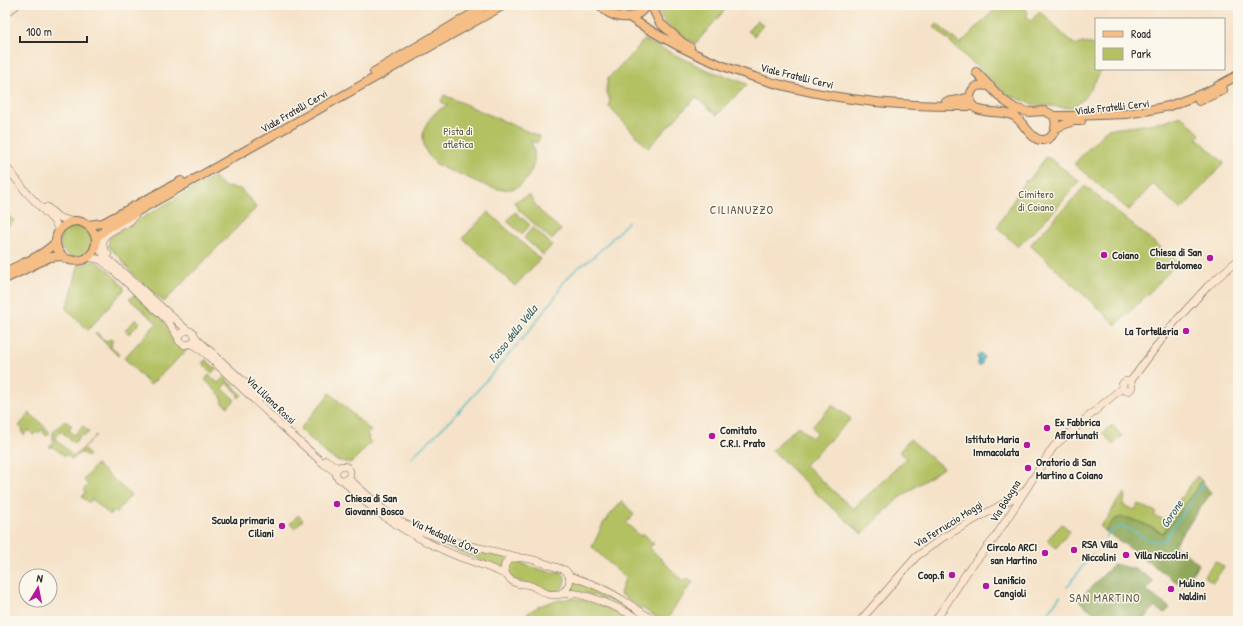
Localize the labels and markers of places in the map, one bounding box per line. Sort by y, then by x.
place label: Chiesa di San Bartolomeo [1150,245,1203,272]
place label: Coiano [1112,248,1139,262]
marker: Coiano [1099,250,1109,260]
marker: Chiesa di San Bartolomeo [1205,253,1215,263]
place label: La Tortelleria [1125,324,1179,338]
marker: La Tortelleria [1181,326,1191,336]
place label: Ex Fabbrica Affortunati [1055,415,1101,442]
place label: Comitato C.R.I. Prato [720,423,766,450]
marker: Ex Fabbrica Affortunati [1042,423,1052,433]
marker: Comitato C.R.I. Prato [707,431,717,441]
place label: Istituto Maria Immacolata [965,432,1020,459]
marker: Istituto Maria Immacolata [1022,440,1032,450]
place label: Oratorio di San Martino a Coiano [1036,455,1103,482]
marker: Oratorio di San Martino a Coiano [1023,463,1033,473]
place label: Chiesa di San Giovanni Bosco [345,491,404,518]
marker: Chiesa di San Giovanni Bosco [332,499,342,509]
place label: Scuola primaria Ciliani [212,513,275,540]
marker: Scuola primaria Ciliani [277,521,287,531]
place label: RSA Villa Niccolini [1082,537,1118,564]
place label: Circolo ARCI san Martino [987,540,1038,567]
marker: RSA Villa Niccolini [1069,545,1079,555]
marker: Circolo ARCI san Martino [1040,548,1050,558]
place label: Villa Niccolini [1134,548,1188,562]
marker: Villa Niccolini [1121,550,1131,560]
place label: Coop.fi [918,568,945,583]
marker: Coop.fi [947,570,957,580]
place label: Lanificio Cangioli [994,573,1027,601]
place label: Mulino Naldini [1179,576,1206,603]
marker: Lanificio Cangioli [981,581,991,591]
marker: Mulino Naldini [1166,584,1176,594]

